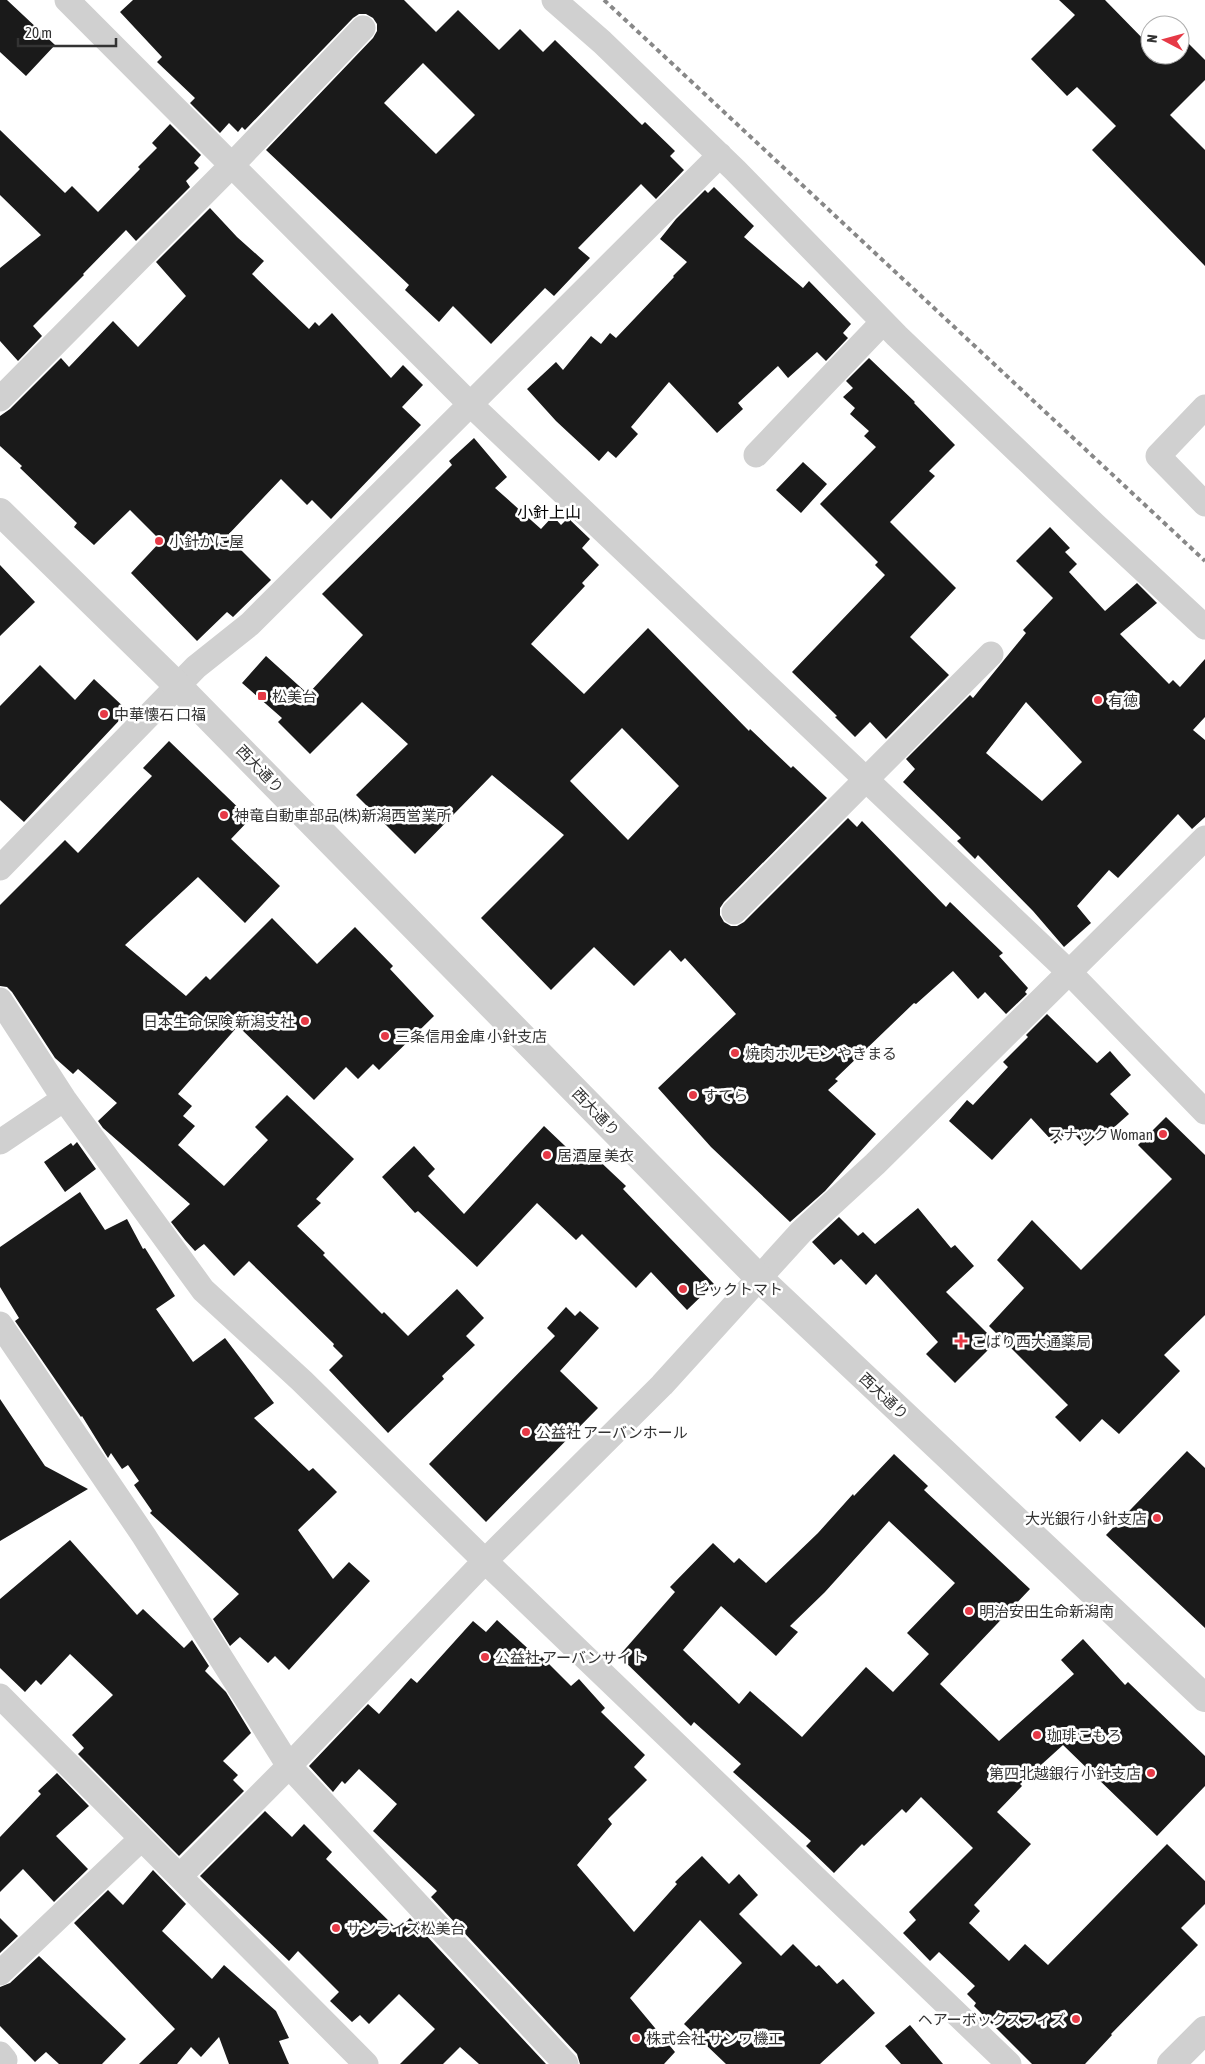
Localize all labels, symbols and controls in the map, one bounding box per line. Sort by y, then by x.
scale bar [18,15,115,47]
north arrow [1140,15,1190,65]
text: 20 m [25,24,52,41]
text: N [1144,34,1160,44]
district label: 小針上山 [517,503,581,521]
place label: 小針かに屋 [169,533,244,550]
marker: 小針かに屋 [153,535,165,547]
place label: 松美台 [272,688,317,705]
marker: 松美台 [256,690,268,702]
place label: 有徳 [1108,692,1138,709]
marker: 有徳 [1092,694,1104,706]
place label: 中華懐石 口福 [114,706,206,723]
marker: 中華懐石 口福 [98,708,110,720]
street label: 西大通り [233,742,287,796]
place label: 神竜自動車部品(株)新潟西営業所 [234,807,451,824]
marker: 神竜自動車部品(株)新潟西営業所 [218,809,230,821]
place label: 日本生命保険 新潟支社 [143,1013,295,1030]
marker: 日本生命保険 新潟支社 [299,1015,311,1027]
place label: 三条信用金庫 小針支店 [395,1028,547,1045]
marker: 三条信用金庫 小針支店 [379,1030,391,1042]
place label: 焼肉ホルモン やきまる [745,1045,897,1062]
marker: 焼肉ホルモン やきまる [729,1047,741,1059]
street label: 西大通り [569,1085,623,1139]
place label: すてら [703,1087,748,1104]
marker: すてら [687,1089,699,1101]
place label: スナック Woman [1048,1126,1153,1143]
marker: スナック Woman [1157,1128,1169,1140]
place label: 居酒屋 美衣 [557,1147,634,1164]
marker: 居酒屋 美衣 [541,1149,553,1161]
place label: ビックトマト [693,1281,783,1298]
marker: ビックトマト [677,1283,689,1295]
place label: こばり西大通薬局 [971,1333,1091,1350]
marker: こばり西大通薬局 [955,1335,967,1347]
street label: 西大通り [856,1369,912,1423]
place label: 公益社 アーバンホール [536,1424,688,1441]
marker: 公益社 アーバンホール [520,1426,532,1438]
place label: 大光銀行 小針支店 [1025,1510,1147,1527]
marker: 大光銀行 小針支店 [1151,1512,1163,1524]
place label: 明治安田生命新潟南 [979,1603,1114,1620]
marker: 明治安田生命新潟南 [963,1605,975,1617]
place label: 公益社 アーバンサイト [495,1649,647,1666]
marker: 公益社 アーバンサイト [479,1651,491,1663]
place label: 珈琲こもろ [1047,1727,1122,1744]
marker: 珈琲こもろ [1031,1729,1043,1741]
place label: 第四北越銀行 小針支店 [989,1765,1141,1782]
marker: 第四北越銀行 小針支店 [1145,1767,1157,1779]
place label: サンライズ松美台 [346,1920,466,1937]
marker: サンライズ松美台 [330,1922,342,1934]
place label: ヘアーボックスフィズ [918,2011,1066,2028]
marker: ヘアーボックスフィズ [1070,2013,1082,2025]
place label: 株式会社 サンワ機工 [646,2030,783,2047]
marker: 株式会社 サンワ機工 [630,2032,642,2044]

